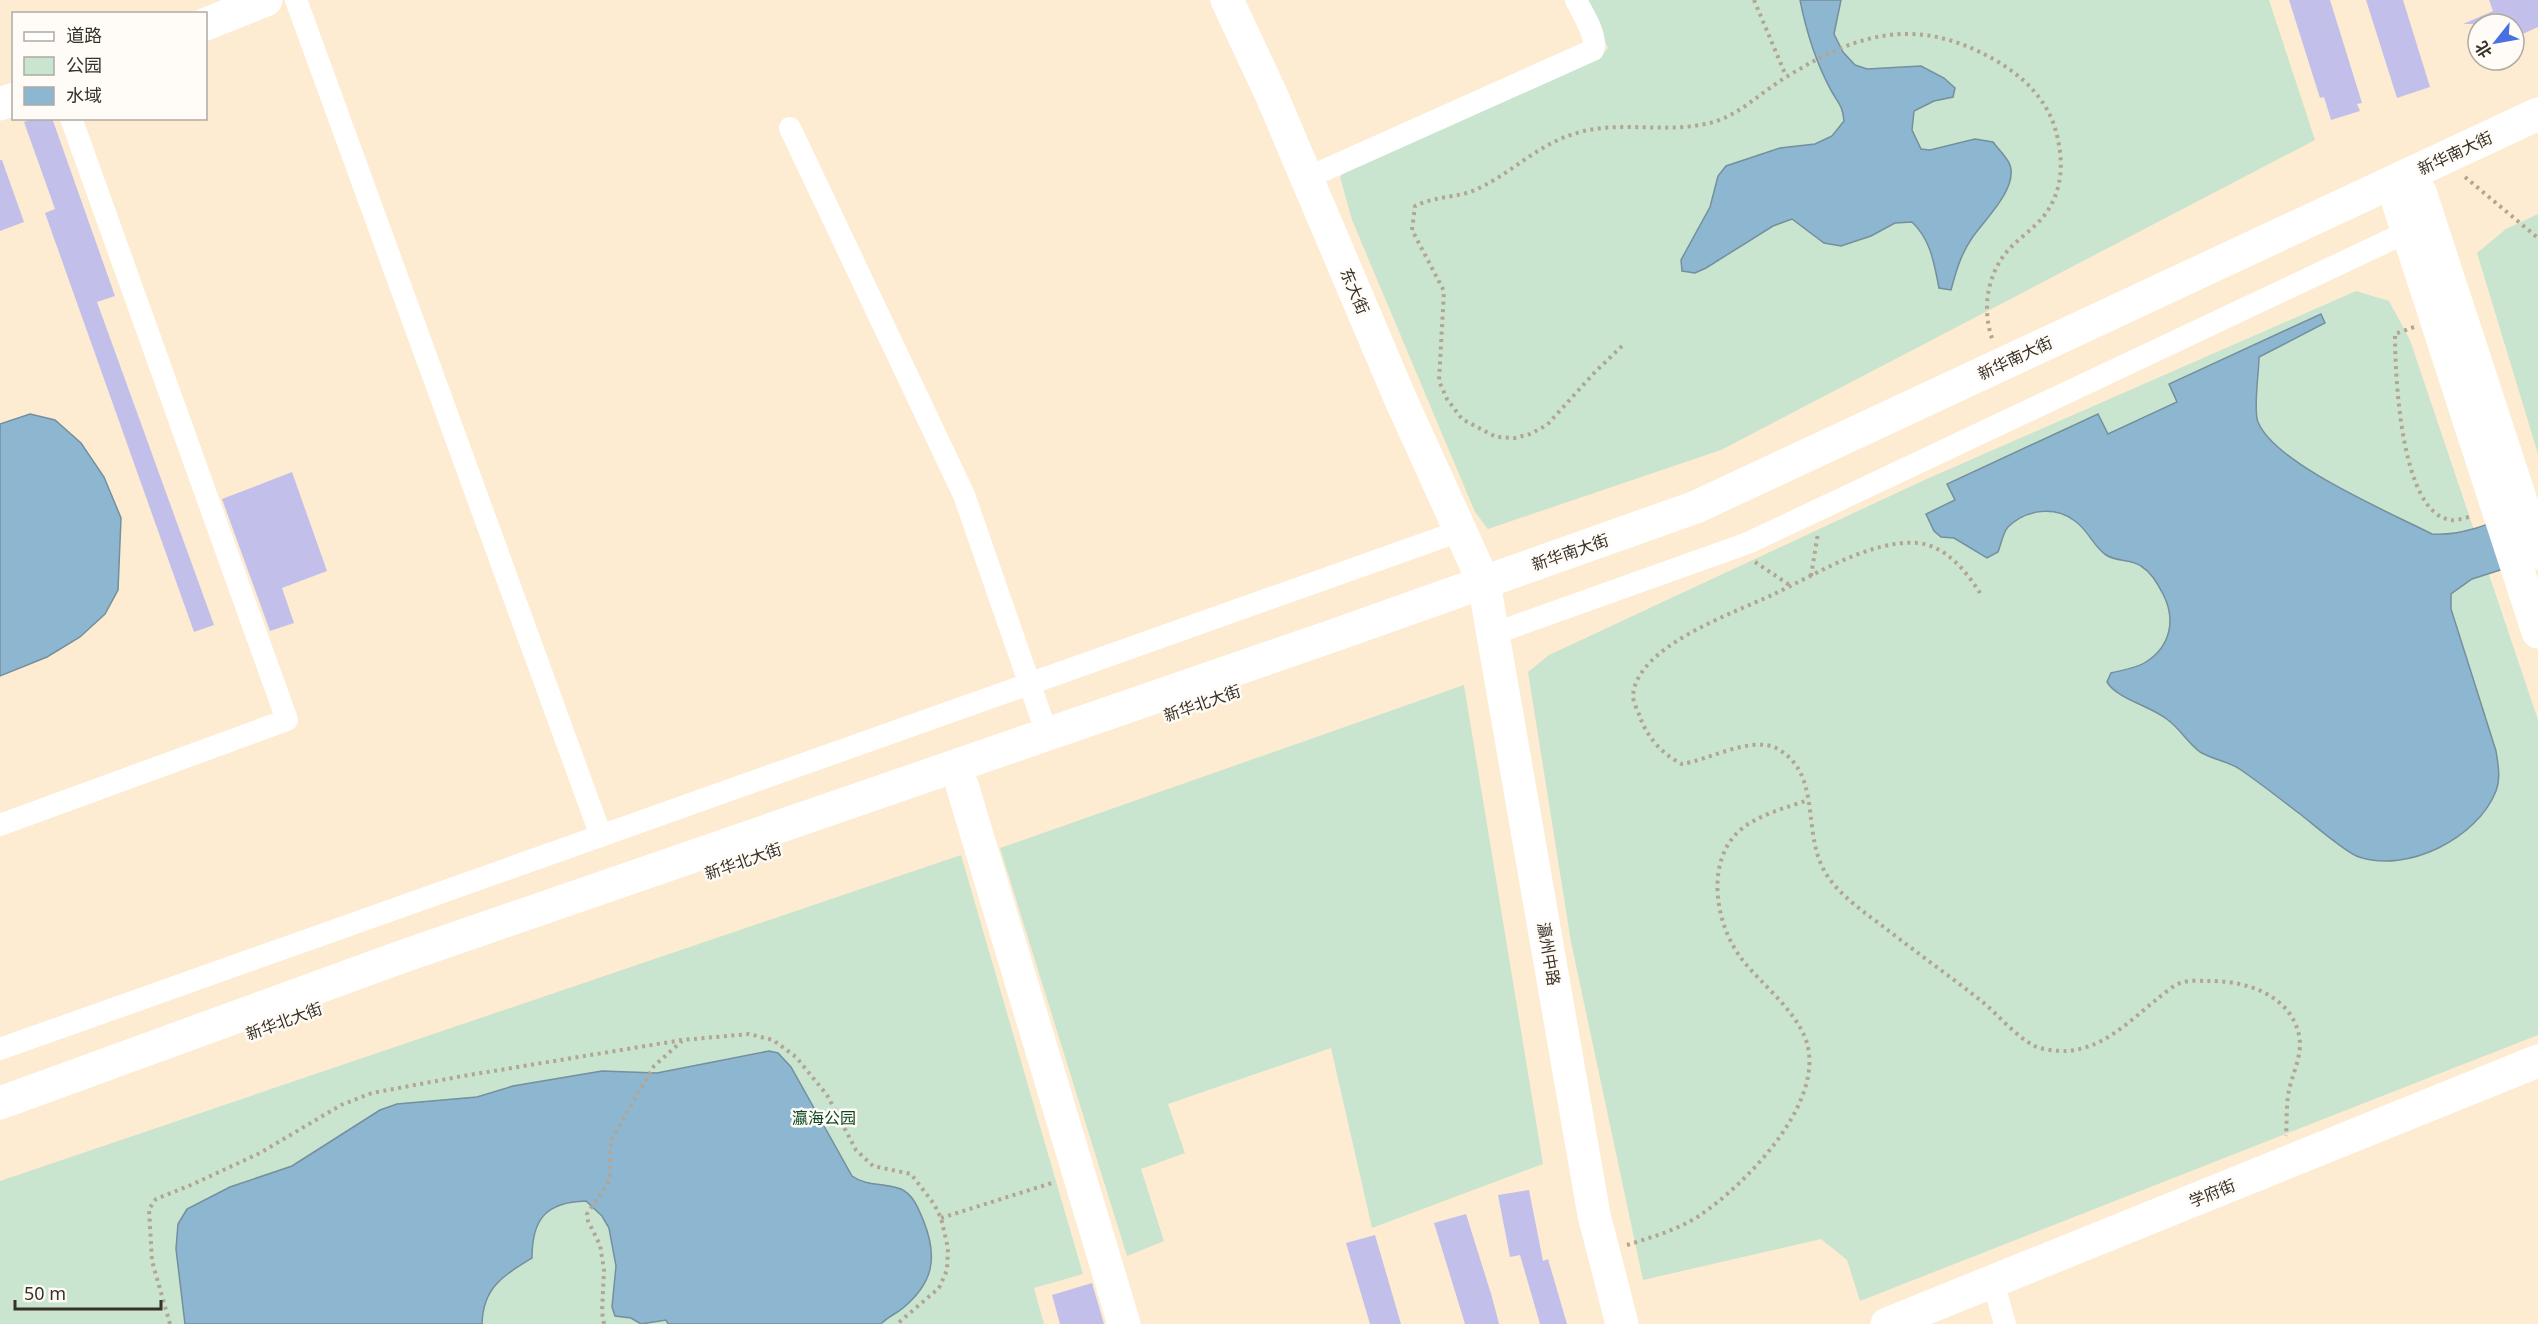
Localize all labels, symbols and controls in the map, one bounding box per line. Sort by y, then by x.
legend [12,12,207,120]
north arrow [2466,12,2526,72]
text: 道路 [66,23,102,47]
text: 北 [2470,37,2497,62]
text: 公园 [66,53,102,77]
text: 水域 [66,83,102,107]
street label: 新华南大街 [2414,126,2496,180]
street label: 东大街 [1335,265,1375,317]
street label: 新华南大街 [1974,331,2056,385]
street label: 新华南大街 [1529,529,1611,575]
street label: 新华北大街 [1161,680,1243,726]
street label: 新华北大街 [702,838,784,884]
street label: 瀛州中路 [1533,921,1565,987]
street label: 新华北大街 [243,997,325,1045]
park label: 瀛海公园 [792,1107,856,1129]
street label: 学府街 [2186,1174,2238,1212]
scale bar [15,1273,160,1311]
text: 50 m [24,1281,66,1305]

